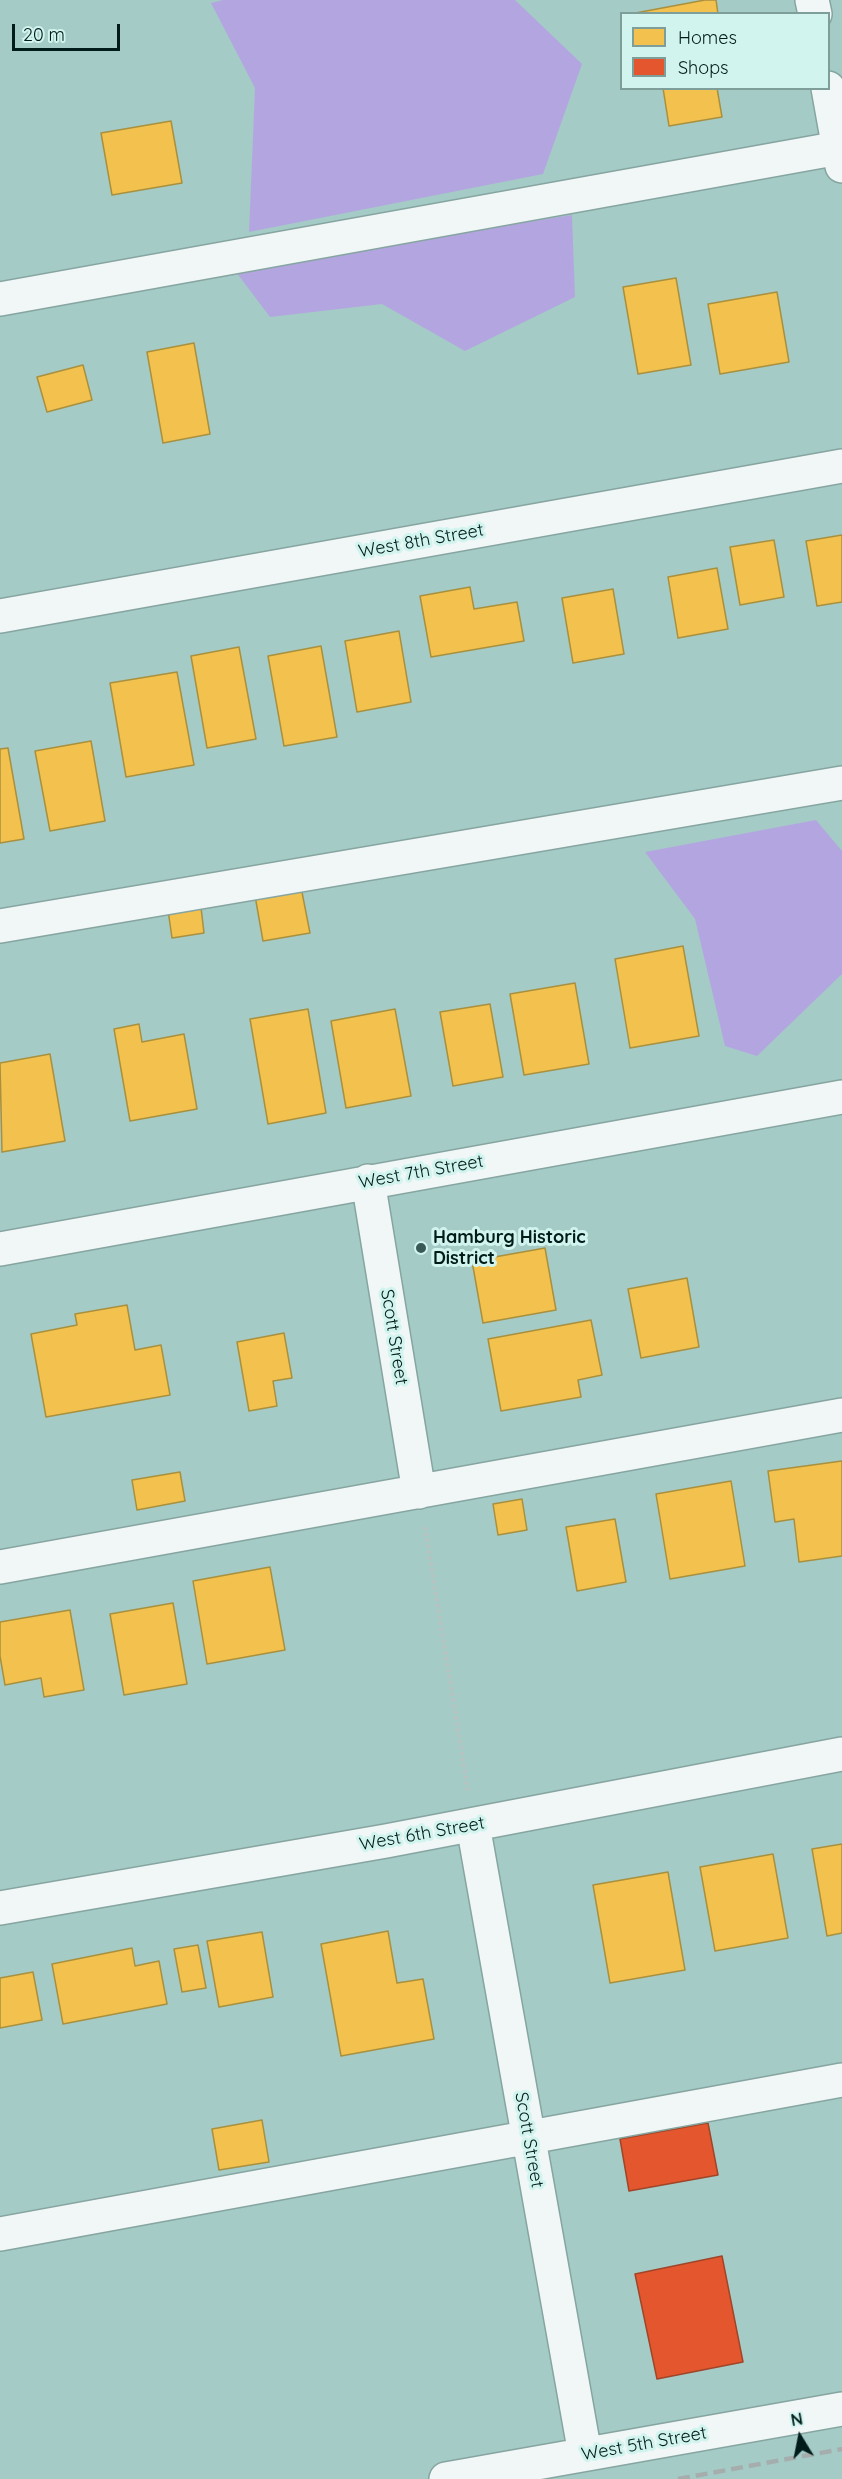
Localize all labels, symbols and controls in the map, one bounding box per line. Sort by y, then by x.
scale bar [15,12,123,50]
legend [620,12,830,90]
text: 20 m [23,23,65,46]
text: Homes [678,26,737,49]
text: Shops [678,56,729,79]
street label: West 8th Street [357,519,485,563]
street label: West 7th Street [357,1150,485,1194]
place label: Hamburg Historic District [433,1227,586,1270]
marker: Hamburg Historic District [414,1241,428,1255]
street label: Scott Street [376,1288,412,1386]
street label: West 6th Street [358,1812,486,1856]
street label: Scott Street [510,2091,548,2189]
north arrow [770,2407,830,2467]
text: N [789,2408,804,2430]
street label: West 5th Street [580,2422,708,2466]

